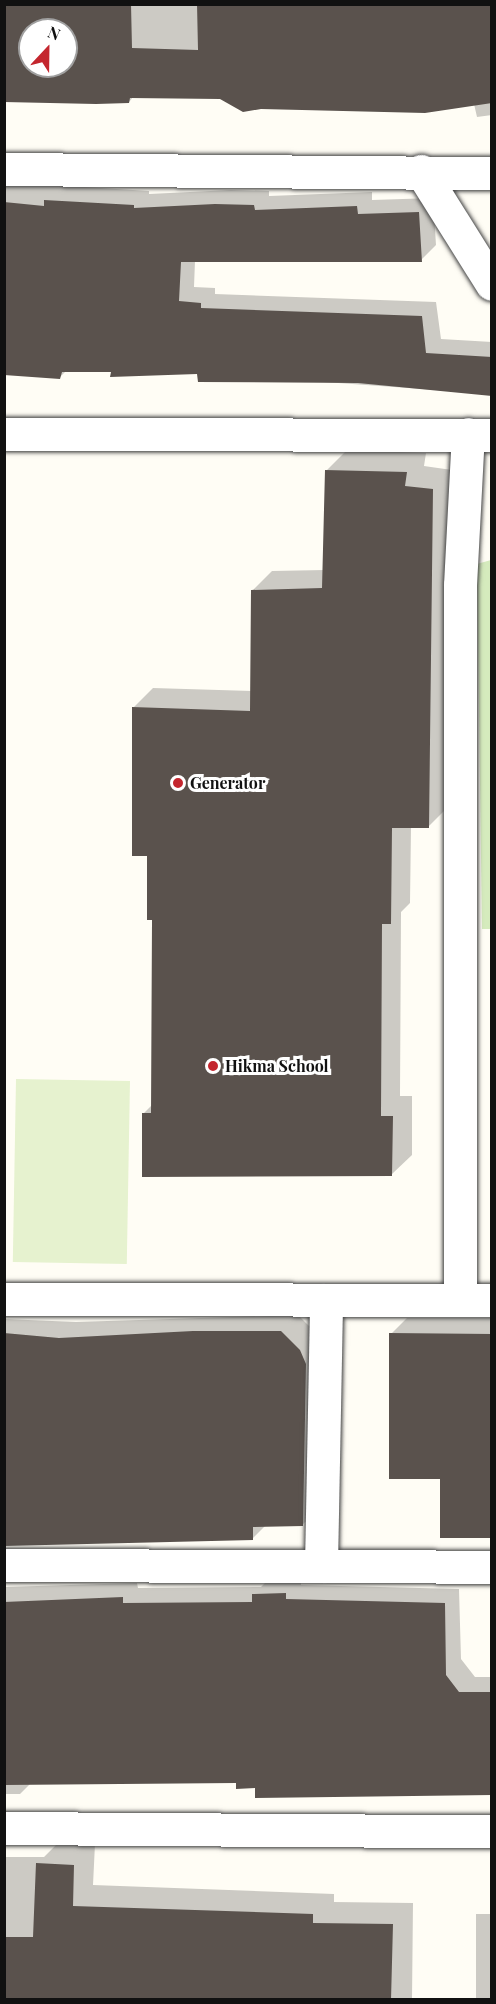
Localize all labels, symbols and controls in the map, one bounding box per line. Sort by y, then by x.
north arrow [18,18,78,78]
text: N [45,21,63,45]
place label: Generator [190,773,265,793]
marker: Generator [171,776,185,790]
place label: Hikma School [225,1056,329,1076]
marker: Hikma School [206,1059,220,1073]

